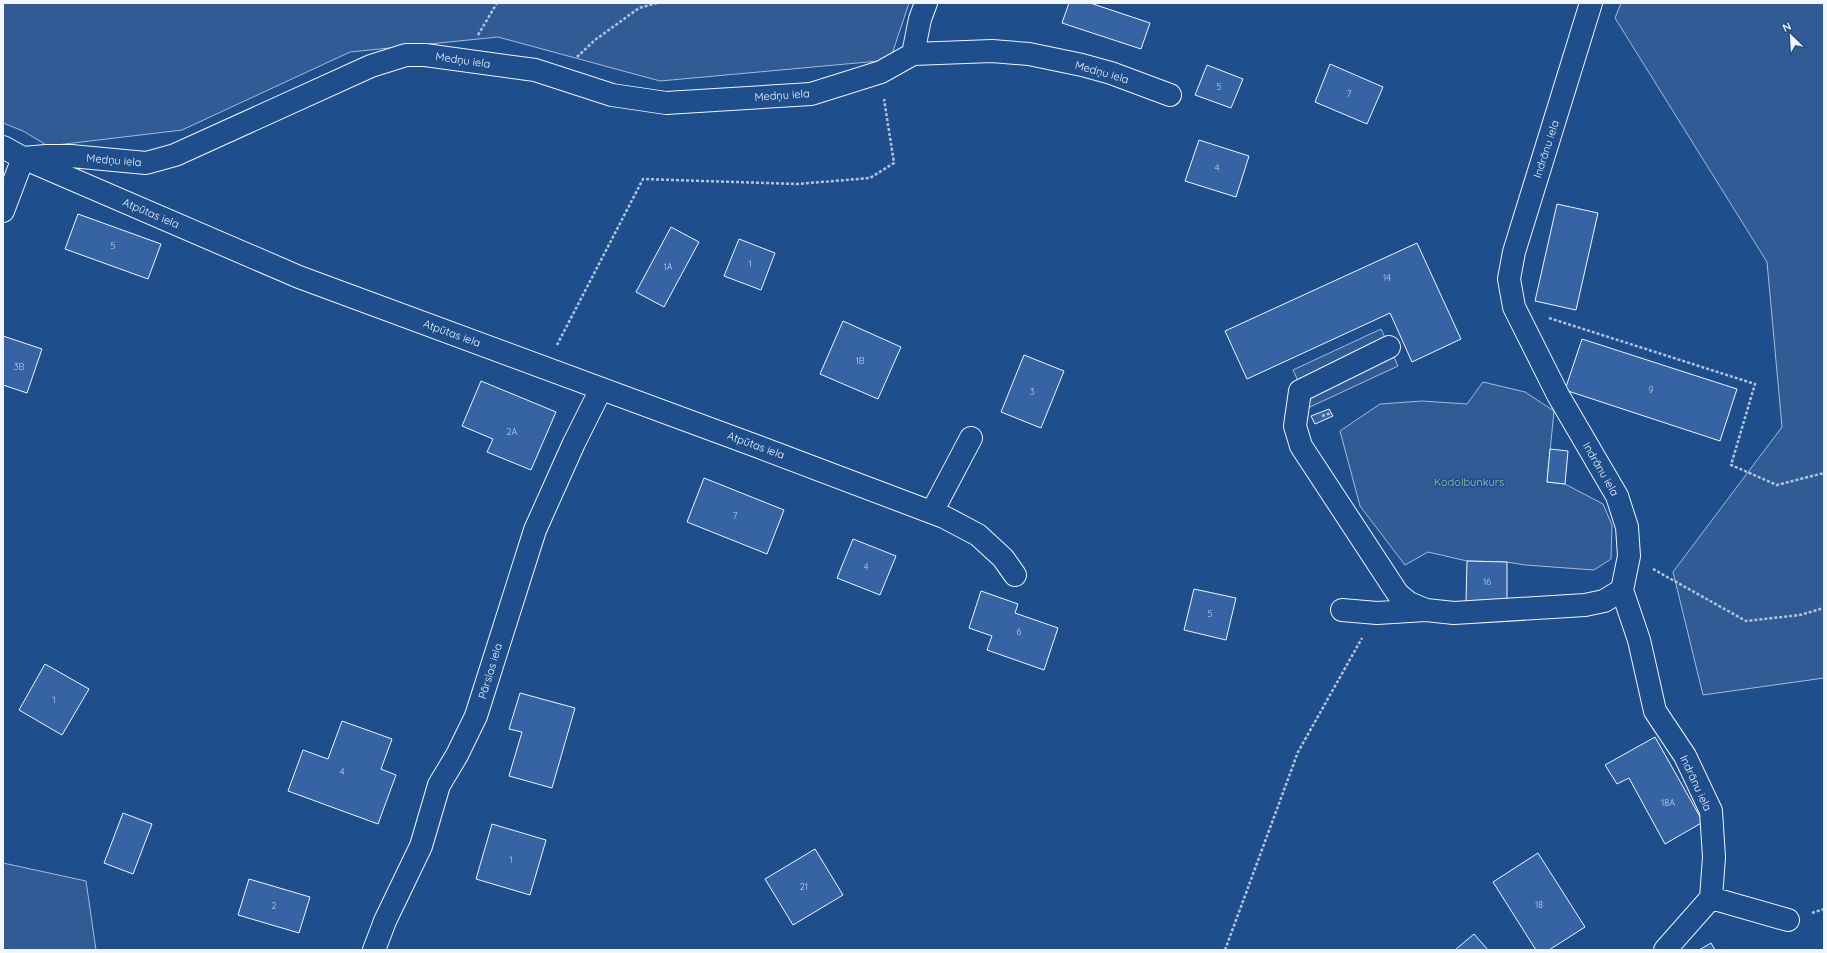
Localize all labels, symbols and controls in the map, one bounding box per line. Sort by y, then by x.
north arrow [1771,16,1811,56]
text: N [1780,19,1793,35]
street label: Medņu iela [435,49,491,71]
street label: Medņu iela [1073,58,1131,86]
house number: 5 [1217,81,1222,92]
street label: Medņu iela [754,86,810,104]
house number: 7 [1347,88,1352,99]
street label: Indrānu iela [1530,118,1562,180]
street label: Medņu iela [86,151,142,169]
house number: 4 [1215,162,1220,173]
street label: Atpūtas iela [121,195,181,231]
house number: 5 [111,240,116,251]
house number: 1 [748,258,752,269]
house number: 1A [663,261,673,272]
house number: 14 [1383,272,1391,283]
street label: Atpūtas iela [421,316,483,350]
house number: 1B [855,355,865,366]
house number: 3B [14,361,24,372]
house number: 9 [1648,384,1654,395]
house number: 3 [1030,386,1035,397]
house number: 2A [507,426,518,437]
street label: Atpūtas iela [725,428,787,462]
street label: Indrānu iela [1580,440,1622,498]
park label: Kodolbunkurs [1434,475,1504,489]
house number: 7 [733,510,738,521]
house number: 4 [864,561,869,572]
house number: 16 [1483,576,1491,587]
house number: 5 [1208,608,1213,619]
house number: 6 [1017,626,1022,637]
street label: Pārslas iela [475,641,505,701]
house number: 1 [52,694,56,705]
street label: Indrānu iela [1677,753,1715,813]
house number: 4 [340,766,345,777]
house number: 18A [1661,797,1675,808]
house number: 1 [509,854,513,865]
house number: 21 [800,881,808,892]
house number: 18 [1535,899,1543,910]
house number: 2 [272,900,277,911]

